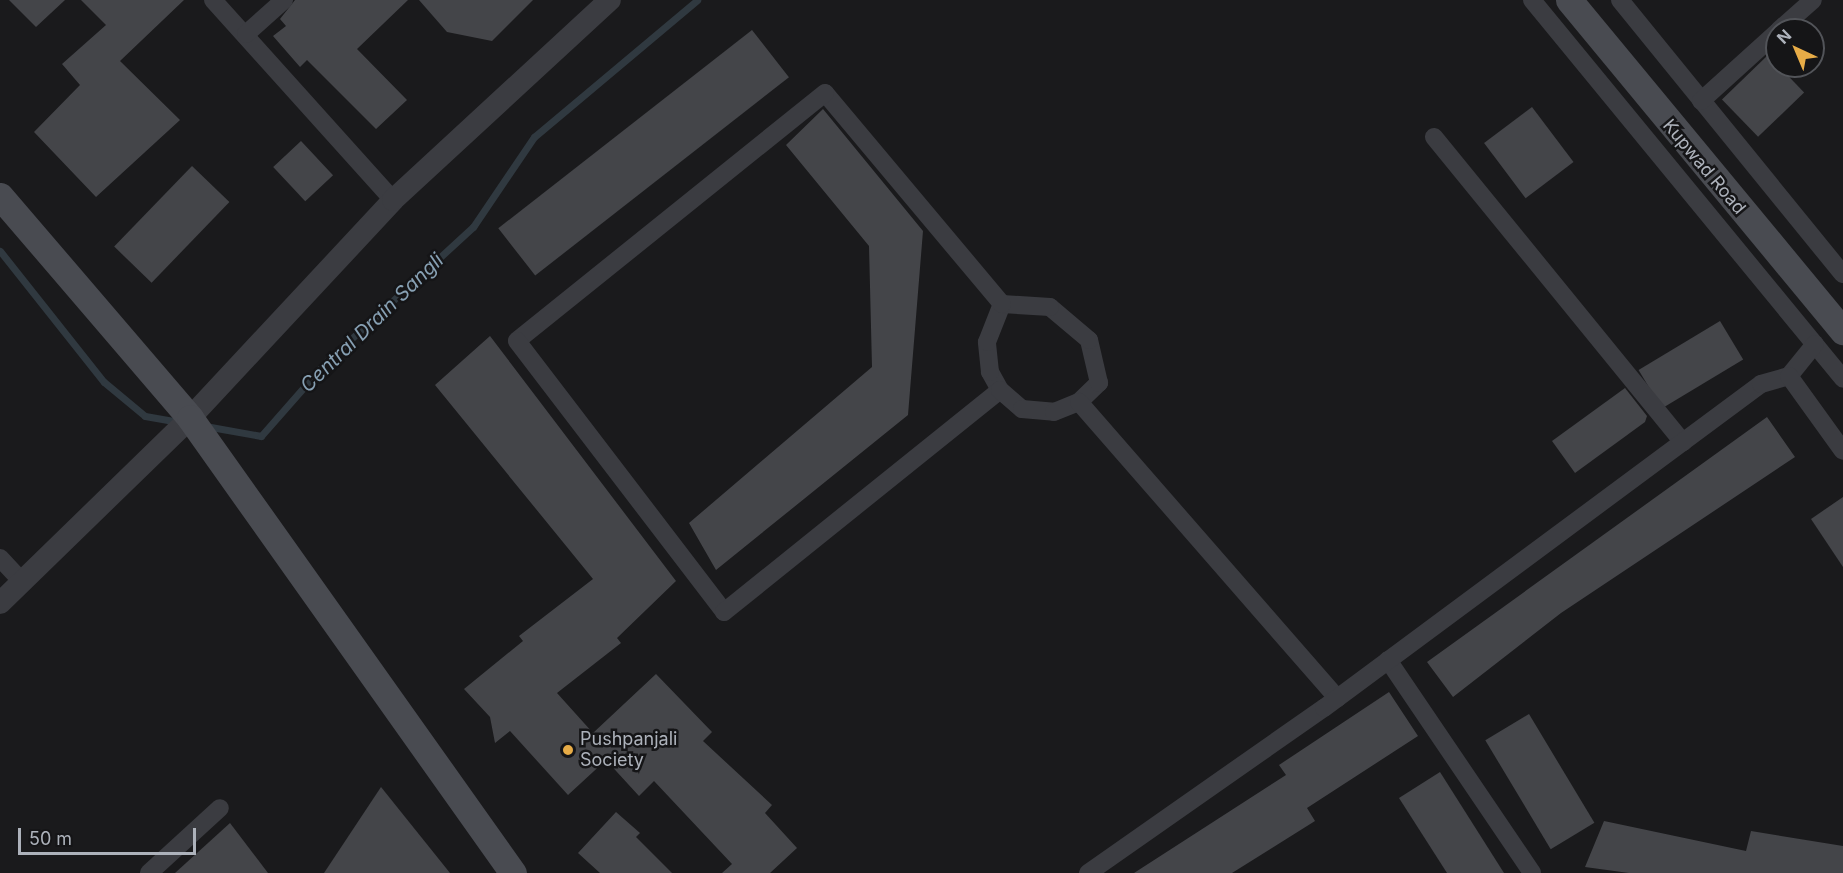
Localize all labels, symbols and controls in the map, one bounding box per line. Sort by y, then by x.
north arrow [1765,18,1825,78]
text: N [1773,25,1795,48]
street label: Kupwad Road [1658,115,1750,219]
water label: Central Drain Sangli [295,249,449,397]
place label: Pushpanjali Society [580,729,677,771]
marker: Pushpanjali Society [561,743,575,757]
scale bar [21,816,200,854]
text: 50 m [29,828,72,849]

